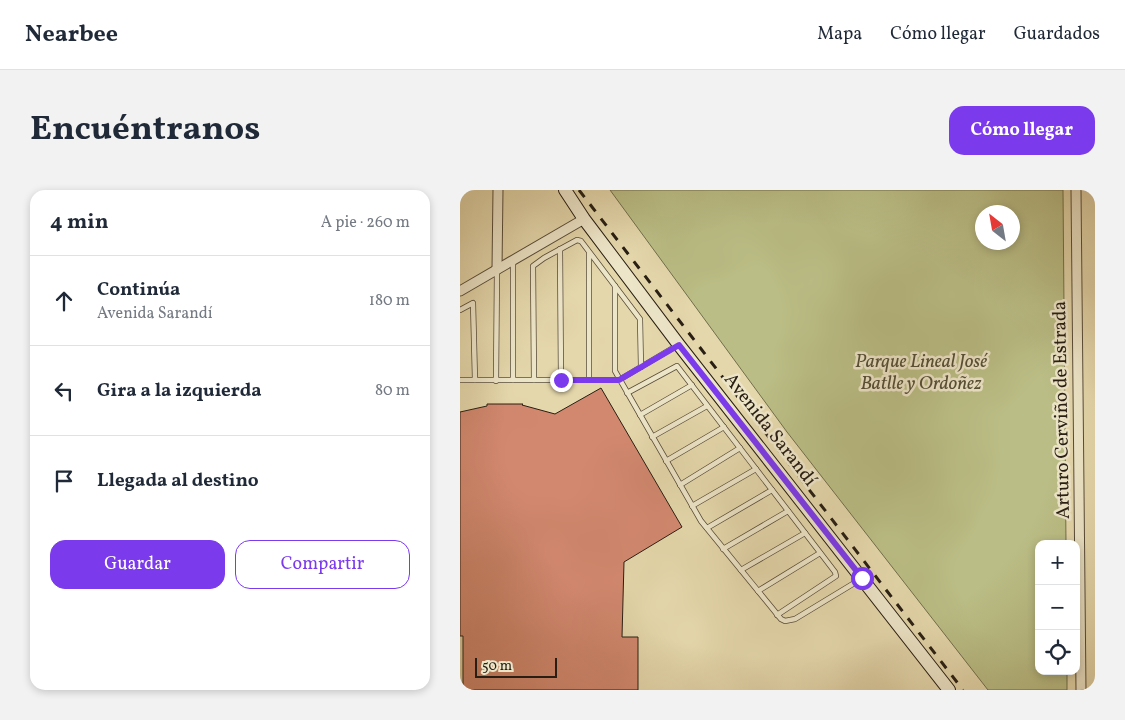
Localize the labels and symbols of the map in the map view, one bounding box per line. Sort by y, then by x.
north arrow [975,205,1020,250]
street label: Arturo Cerviño de Estrada [1047,301,1077,519]
park label: Parque Lineal José Batlle y Ordoñez [855,349,988,397]
street label: Avenida Sarandí [717,368,823,492]
route end [550,369,573,392]
route start [851,567,874,590]
scale bar [475,655,558,678]

